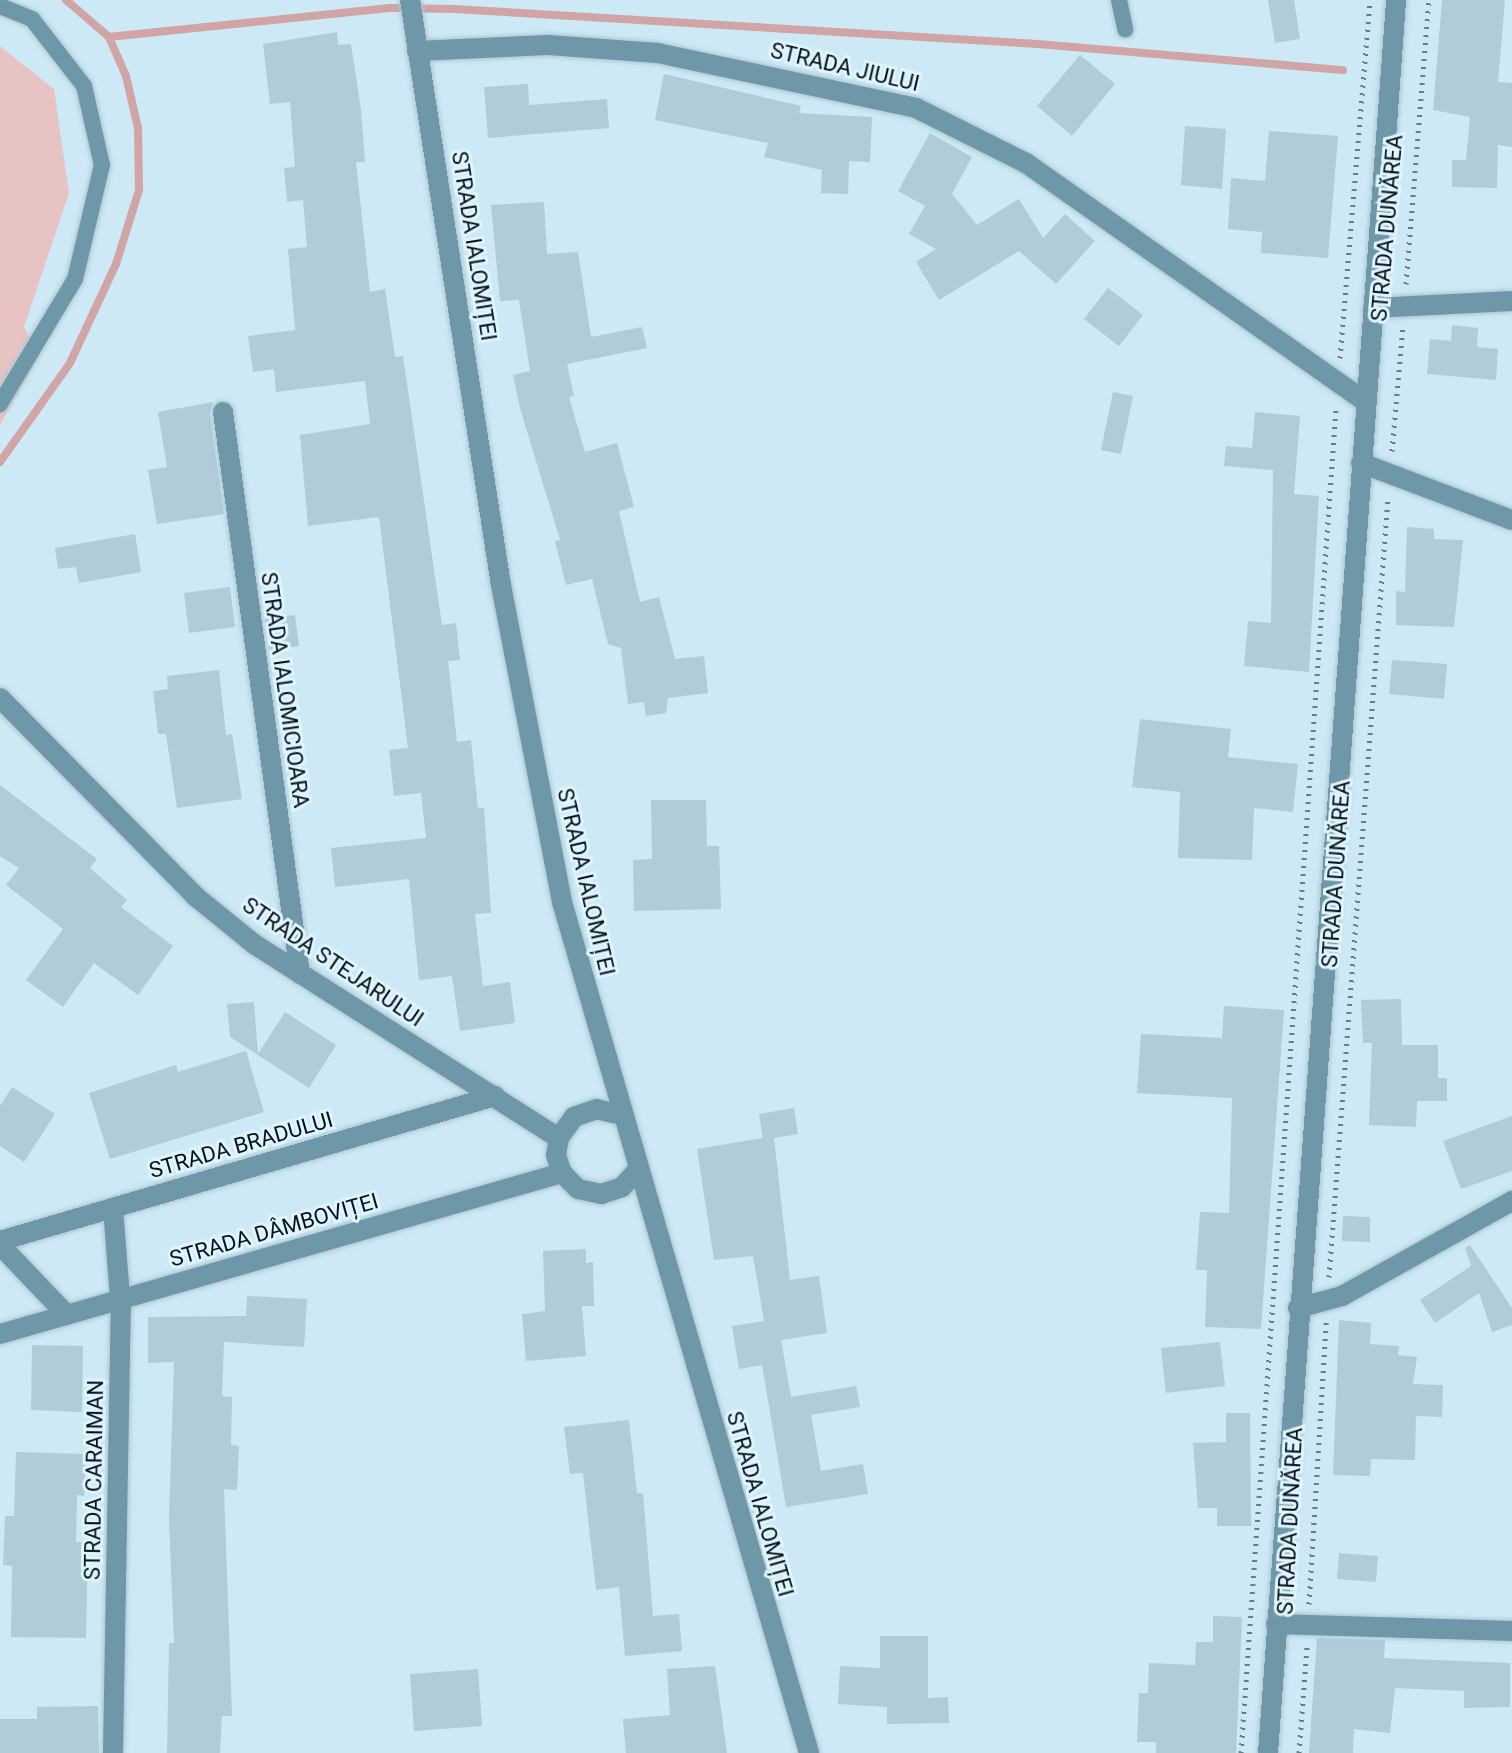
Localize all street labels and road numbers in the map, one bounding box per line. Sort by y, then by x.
street label: STRADA JIULUI [768,37,922,97]
street label: STRADA DUNĂREA [1366,133,1408,323]
street label: STRADA IALOMIȚEI [446,149,502,343]
street label: STRADA IALOMICIOARA [255,571,315,809]
street label: STRADA DUNĂREA [1316,780,1356,968]
street label: STRADA IALOMIȚEI [552,786,620,978]
street label: STRADA STEJARULUI [238,892,428,1032]
street label: STRADA BRADULUI [146,1106,336,1184]
street label: STRADA DÂMBOVIȚEI [167,1188,381,1272]
street label: STRADA CARAIMAN [79,1380,109,1580]
street label: STRADA IALOMIȚEI [721,1408,799,1600]
street label: STRADA DUNĂREA [1272,1427,1308,1615]

